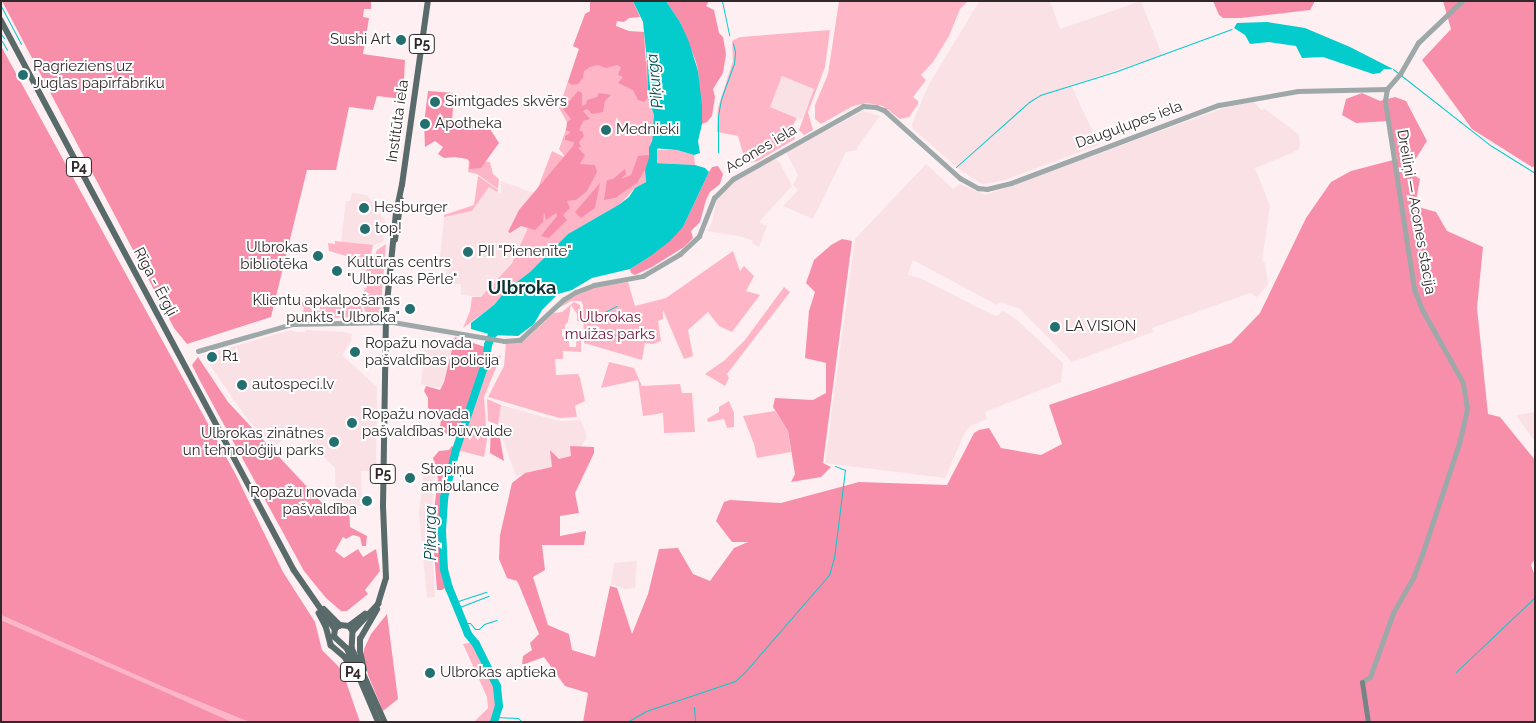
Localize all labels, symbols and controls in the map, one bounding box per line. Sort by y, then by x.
place label: Sushi Art [329,31,391,49]
road number: P5 [408,33,436,56]
marker: Sushi Art [395,34,407,46]
water label: Piķurga [643,53,667,109]
place label: Pagrieziens uz Juglas papīrfabriku [33,57,165,92]
marker: Pagrieziens uz Juglas papīrfabriku [17,69,29,81]
street label: Institūta iela [383,79,413,163]
place label: Simtgades skvērs [445,93,567,111]
marker: Simtgades skvērs [429,96,441,108]
street label: Dauguļupes iela [1073,97,1185,153]
place label: Apotheka [435,115,502,133]
marker: Apotheka [419,118,431,130]
place label: Mednieki [616,121,679,139]
street label: Acones iela [722,121,800,177]
marker: Mednieki [600,124,612,136]
street label: Dreiliņi — Acones stacija [1393,128,1439,296]
road number: P4 [65,156,93,178]
place label: Hesburger [374,199,448,217]
marker: Hesburger [358,202,370,214]
place label: top! [375,220,402,238]
marker: top! [359,223,371,235]
place label: Ulbrokas bibliotēka [240,238,308,273]
place label: PII "Pienenīte" [478,243,572,261]
street label: Rīga - Ērgļi [129,245,181,319]
marker: PII "Pienenīte" [462,246,474,258]
marker: Ulbrokas bibliotēka [312,250,324,262]
place label: Kultūras centrs "Ulbrokas Pērle" [347,253,457,288]
marker: Kultūras centrs "Ulbrokas Pērle" [331,265,343,277]
district label: Ulbroka [488,277,556,299]
place label: Klientu apkalpošanas punkts "Ulbroka" [252,291,400,326]
marker: Klientu apkalpošanas punkts "Ulbroka" [404,303,416,315]
park label: Ulbrokas muižas parks [565,308,655,343]
place label: LA VISION [1065,318,1137,336]
marker: LA VISION [1049,321,1061,333]
place label: Ropažu novada pašvaldības policija [365,334,499,369]
marker: Ropažu novada pašvaldības policija [349,346,361,358]
place label: R1 [222,348,238,366]
marker: R1 [206,351,218,363]
place label: autospeci.lv [252,376,334,394]
marker: autospeci.lv [236,379,248,391]
place label: Ropažu novada pašvaldības būvvalde [362,405,512,440]
marker: Ropažu novada pašvaldības būvvalde [346,417,358,429]
place label: Ulbrokas zinātnes un tehnoloģiju parks [183,424,324,459]
marker: Ulbrokas zinātnes un tehnoloģiju parks [328,436,340,448]
place label: Stopiņu ambulance [421,460,499,495]
road number: P5 [369,462,397,486]
marker: Stopiņu ambulance [403,471,417,485]
place label: Ropažu novada pašvaldība [250,483,357,518]
marker: Ropažu novada pašvaldība [361,495,373,507]
water label: Piķurga [421,506,441,560]
road number: P4 [339,660,367,684]
place label: Ulbrokas aptieka [440,664,556,682]
marker: Ulbrokas aptieka [424,667,436,679]

